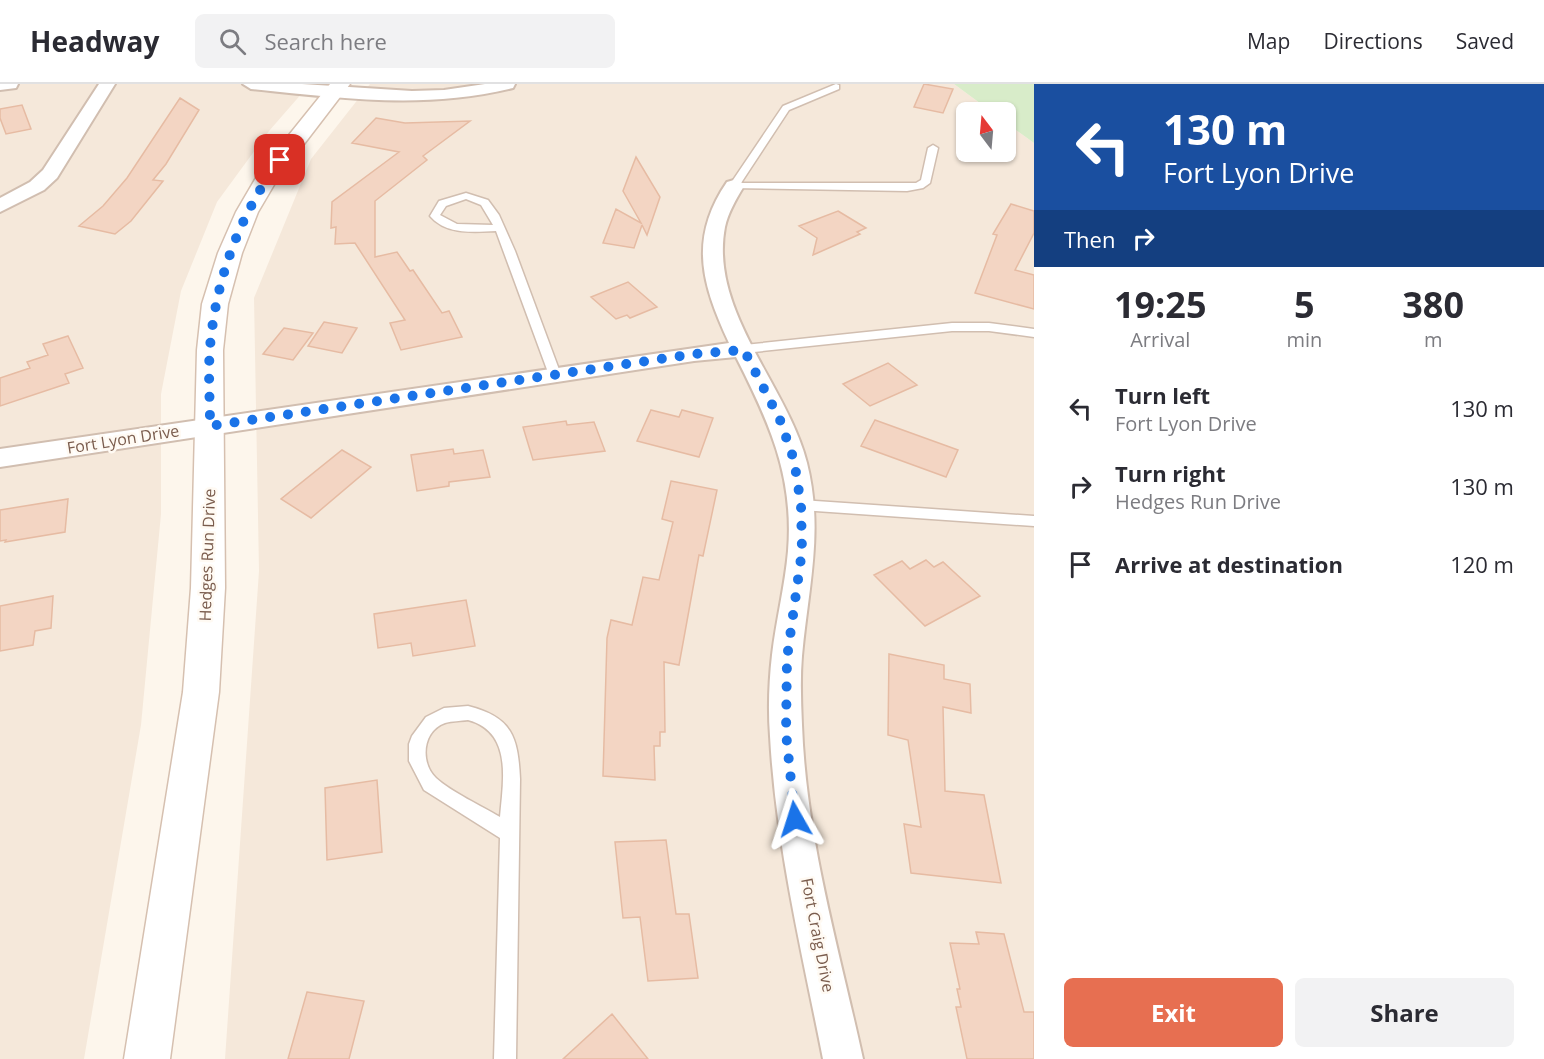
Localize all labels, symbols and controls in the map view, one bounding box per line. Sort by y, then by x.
search box [195,14,615,68]
text: Headway [30,22,159,60]
icon: search [216,25,249,58]
text: Search here [264,26,387,56]
text: Map [1247,27,1290,55]
text: Directions [1323,27,1423,55]
text: Saved [1456,27,1514,55]
text: 130 m [1163,100,1287,157]
north arrow [956,102,1016,162]
map controls [956,102,1016,162]
icon: left [1064,108,1142,186]
pin [254,134,305,185]
icon: arrive [263,143,296,176]
text: Fort Lyon Drive [1163,154,1354,191]
icon: right [1127,222,1160,255]
text: Then [1064,224,1115,254]
text: 19:25 [1114,280,1207,329]
text: 5 [1294,280,1315,329]
text: 380 [1402,280,1464,329]
text: Arrival [1130,326,1190,353]
text: min [1286,326,1322,353]
text: m [1424,326,1442,353]
text: Turn left [1115,380,1210,410]
icon: left [1064,392,1097,425]
text: 130 m [1450,393,1514,423]
text: Fort Lyon Drive [1115,410,1257,437]
street label: Fort Lyon Drive [65,419,181,459]
text: Turn right [1115,458,1226,488]
icon: right [1064,470,1097,503]
text: 130 m [1450,471,1514,501]
street label: Hedges Run Drive [194,488,220,622]
text: Hedges Run Drive [1115,488,1281,515]
icon: arrive [1064,548,1097,581]
text: Arrive at destination [1115,549,1343,579]
text: 120 m [1450,549,1514,579]
position arrow [763,787,827,851]
street label: Fort Craig Drive [796,876,840,994]
button: Exit [1064,978,1283,1047]
button: Share [1295,978,1514,1047]

